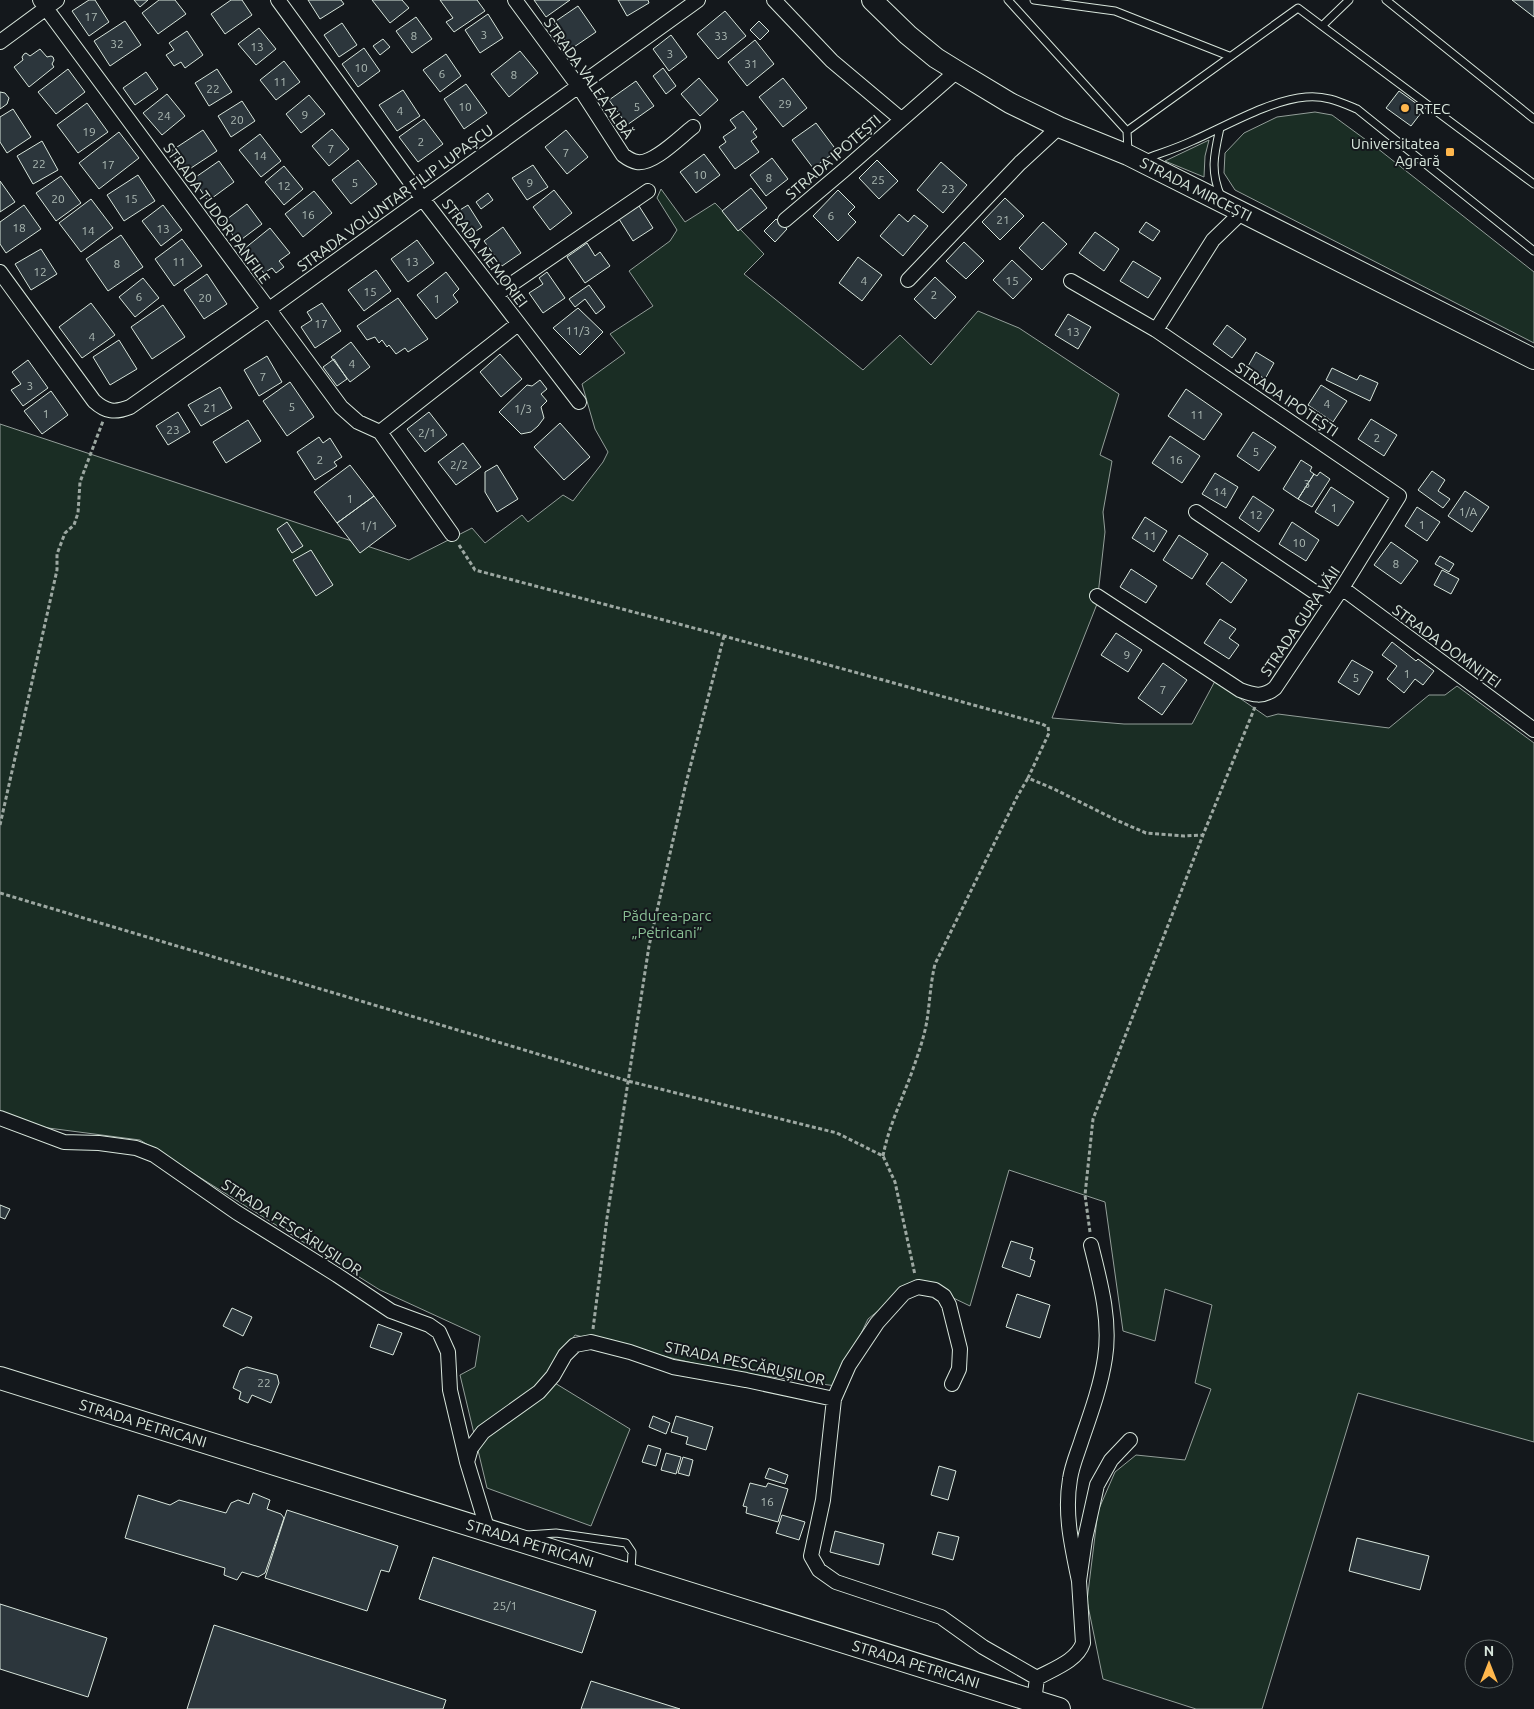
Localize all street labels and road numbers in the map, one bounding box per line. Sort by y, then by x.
street label: STRADA VALEA ALBĂ [541,14,637,142]
street label: STRADA IPOTEȘTI [782,111,884,203]
street label: STRADA VOLUNTAR FILIP LUPAȘCU [294,121,496,275]
street label: STRADA TUDOR PANFILE [160,139,274,287]
street label: STRADA MIRCEȘTI [1137,153,1255,225]
street label: STRADA MEMORIEI [439,196,531,310]
street label: STRADA IPOTEȘTI [1232,358,1342,440]
street label: STRADA GURA VĂII [1257,563,1343,679]
street label: STRADA DOMNIȚEI [1390,601,1504,691]
street label: STRADA PESCĂRUȘILOR [219,1175,365,1279]
street label: STRADA PESCĂRUȘILOR [663,1338,827,1388]
street label: STRADA PETRICANI [77,1396,209,1450]
street label: STRADA PETRICANI [464,1516,596,1570]
street label: STRADA PETRICANI [850,1637,982,1691]

